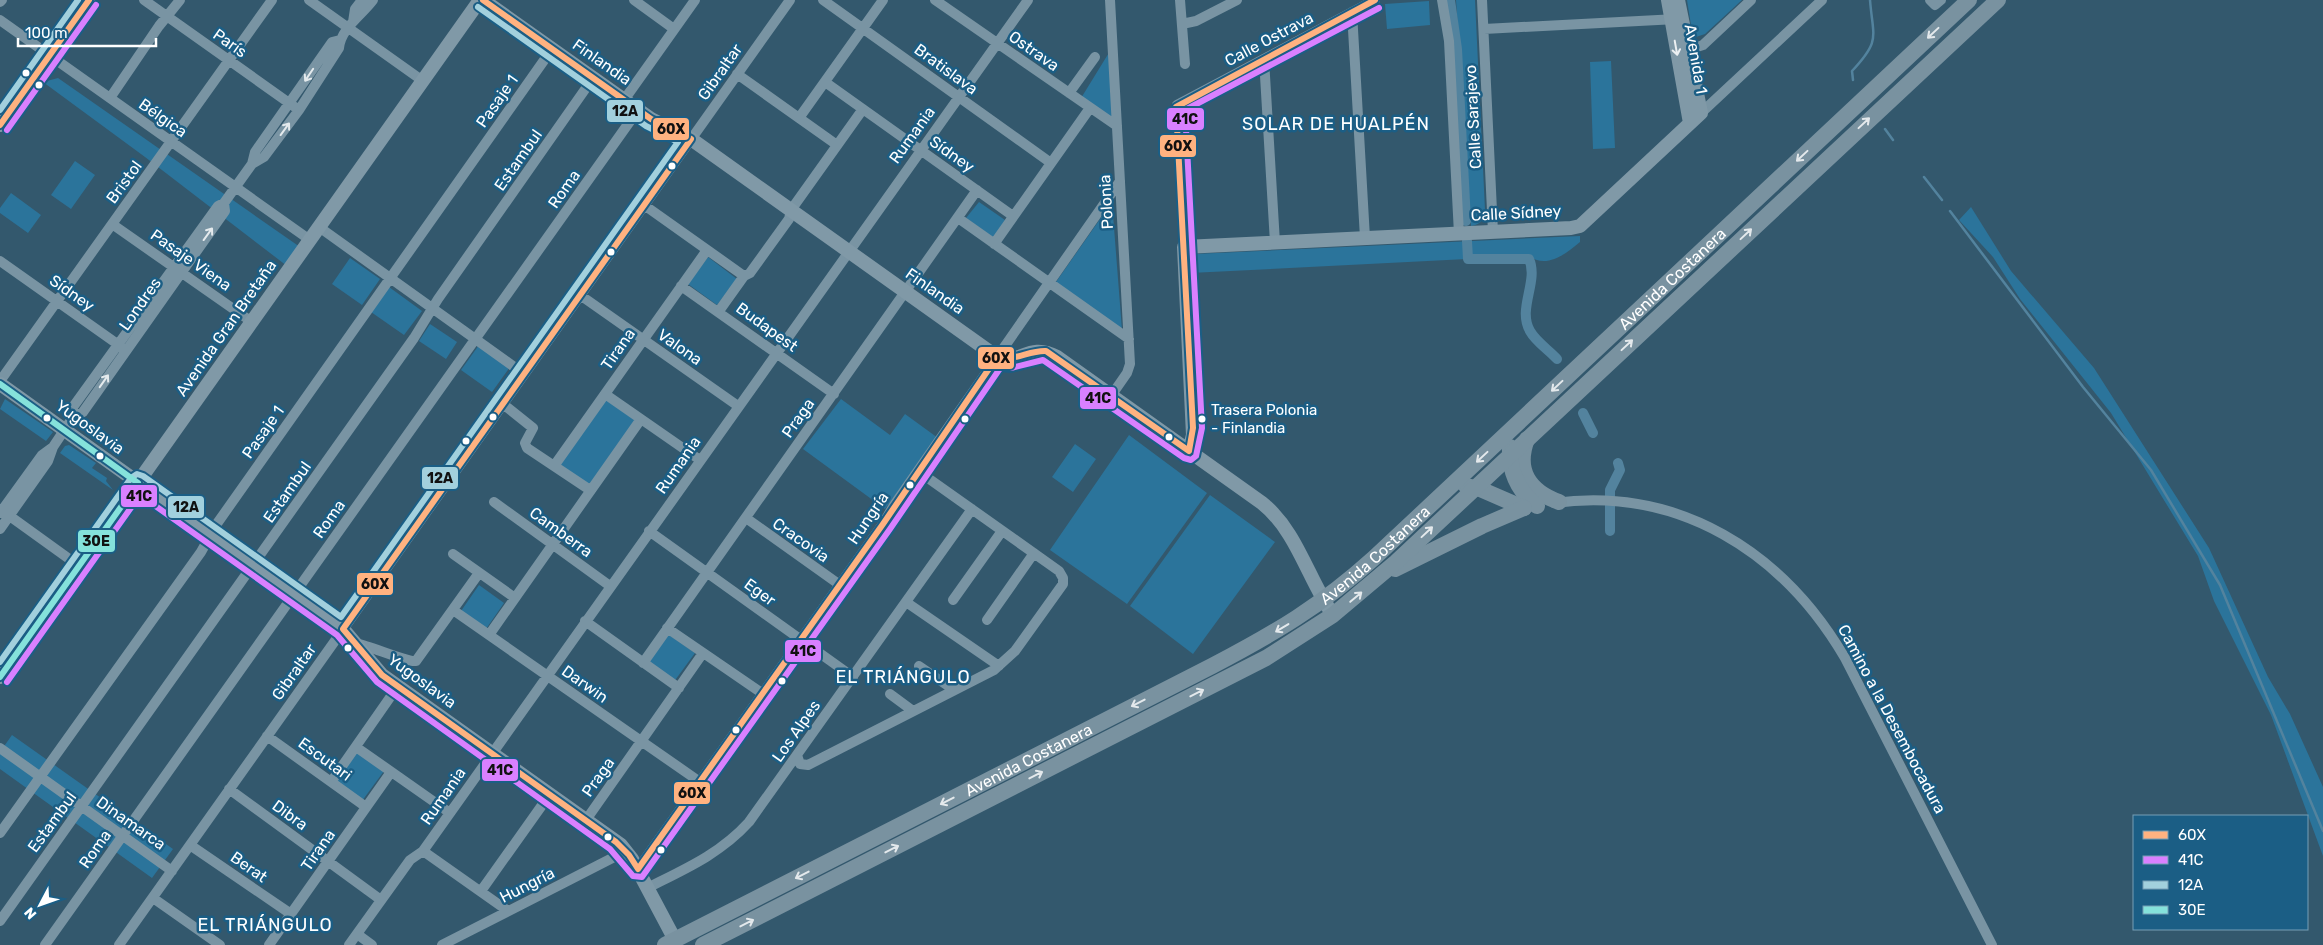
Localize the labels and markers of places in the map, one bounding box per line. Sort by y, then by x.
unlabelled marker [21,68,31,78]
unlabelled marker [34,80,44,90]
unlabelled marker [667,161,677,171]
unlabelled marker [606,247,616,257]
place label: Trasera Polonia - Finlandia [1211,401,1317,437]
unlabelled marker [488,412,498,422]
unlabelled marker [42,413,52,423]
unlabelled marker [960,414,970,424]
marker: Trasera Polonia - Finlandia [1197,414,1207,424]
unlabelled marker [1164,432,1174,442]
unlabelled marker [461,436,471,446]
unlabelled marker [95,451,105,461]
unlabelled marker [905,480,915,490]
unlabelled marker [343,643,353,653]
unlabelled marker [777,676,787,686]
unlabelled marker [731,725,741,735]
unlabelled marker [603,832,613,842]
unlabelled marker [656,845,666,855]

